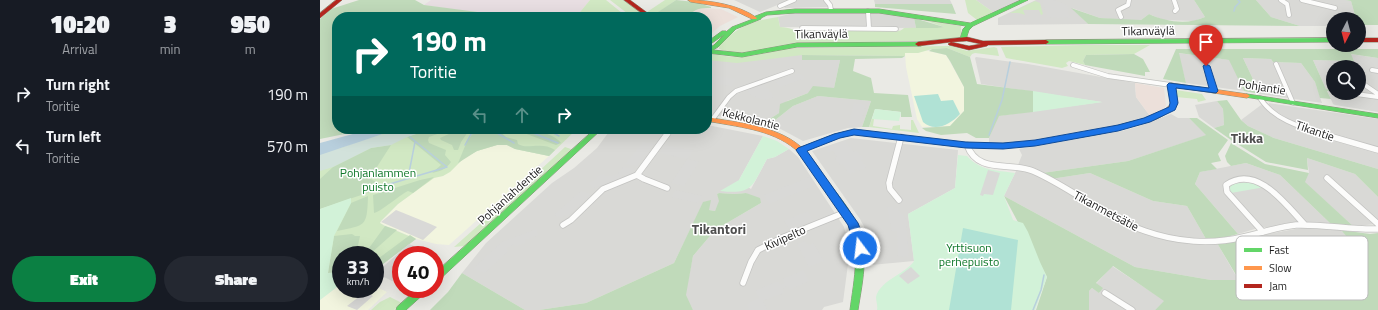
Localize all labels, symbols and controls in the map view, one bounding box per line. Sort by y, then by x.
text: 10:20 [50,6,110,42]
text: 3 [163,6,177,42]
text: 950 [230,6,270,42]
north arrow [1326,12,1366,52]
map controls [1326,12,1366,100]
text: 190 m [410,19,487,62]
street label: Tikanväylä [1121,21,1175,40]
street label: Tikanväylä [794,24,848,43]
pin [1189,25,1223,66]
icon: right [344,28,396,80]
icon: arrive [1195,31,1217,53]
text: Arrival [62,39,97,59]
text: min [160,39,180,59]
text: m [245,39,256,59]
text: Toritie [410,58,457,85]
button: search [1326,60,1366,100]
text: Turn right [46,73,110,96]
street label: Pohjantie [1237,73,1287,100]
icon: right [12,83,34,105]
text: 190 m [267,83,308,106]
text: Toritie [46,96,80,116]
street label: Kekkolantie [720,102,782,135]
icon: left [469,104,491,126]
icon: ahead [511,104,533,126]
icon: right [553,104,575,126]
street label: Tikantie [1293,115,1337,146]
text: Turn left [46,125,101,148]
district label: Tikka [1231,127,1263,148]
icon: left [12,135,34,157]
text: 570 m [267,135,308,158]
text: Toritie [46,148,80,168]
street label: Pohjanlahdentie [473,160,546,229]
park label: Pohjanlammen puisto [340,163,416,196]
street label: Tikanmetsätie [1070,185,1142,236]
district label: Tikantori [692,218,746,239]
street label: Kivipelto [761,220,809,255]
position arrow [839,227,881,269]
legend [1236,236,1368,300]
park label: Yrttisuon perhepuisto [939,238,999,271]
text: Fast [1269,242,1289,258]
speed limit sign: 40 [392,246,444,298]
text: 33 [347,251,369,282]
button: Exit [12,256,156,302]
button: Share [164,256,308,302]
text: Slow [1269,260,1292,276]
text: km/h [347,274,369,289]
text: Jam [1269,278,1287,294]

